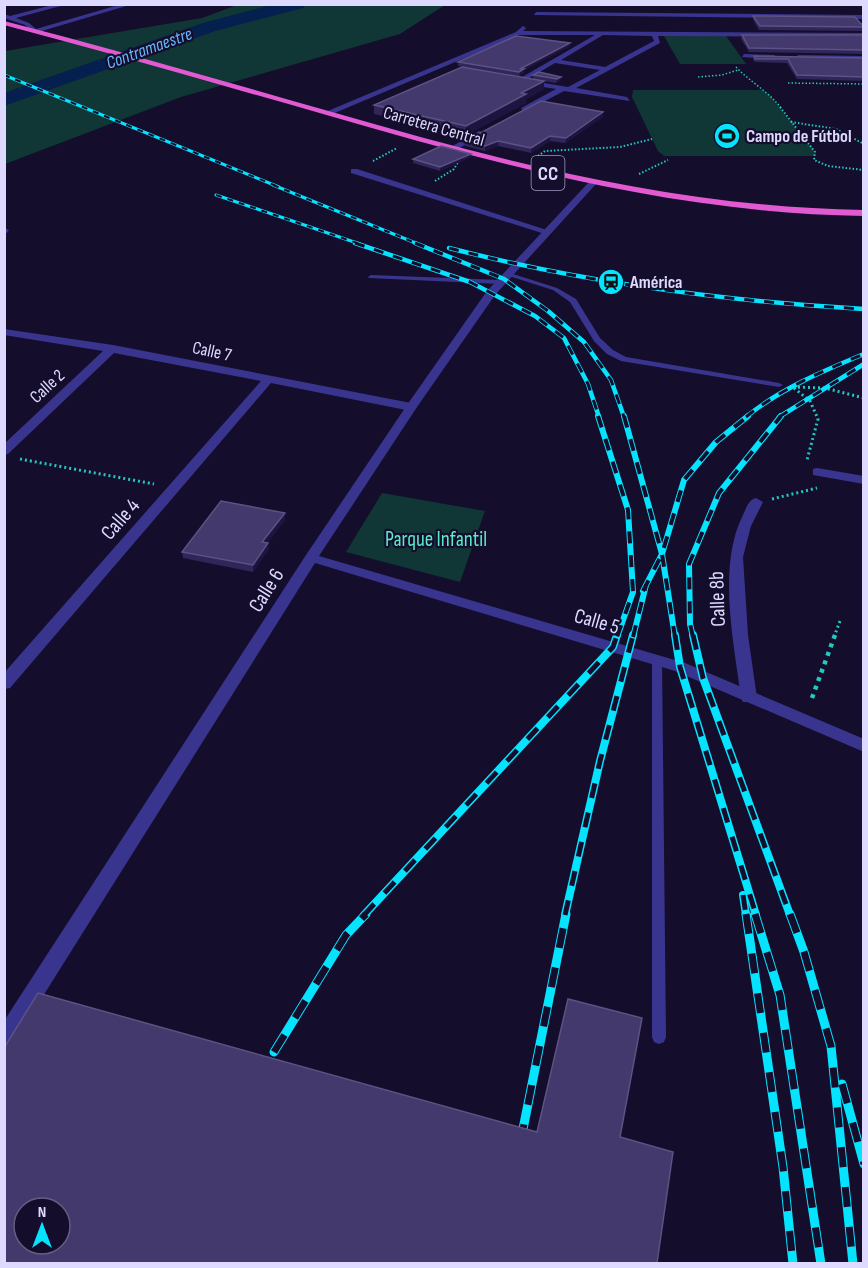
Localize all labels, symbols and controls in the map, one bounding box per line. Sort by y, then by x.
water label: Contramaestre [103,23,195,74]
street label: Carretera Central [381,102,487,151]
sports icon: Campo de Fútbol [712,121,742,151]
place label: Campo de Fútbol [746,126,852,147]
road number: CC [532,156,564,190]
station icon: América [596,267,626,297]
place label: América [629,272,682,293]
street label: Calle 7 [190,337,234,366]
street label: Calle 2 [26,365,69,408]
street label: Calle 4 [96,493,145,545]
park label: Parque Infantil [385,527,487,552]
street label: Calle 6 [243,564,289,617]
street label: Calle 8b [704,571,731,627]
street label: Calle 5 [571,603,622,640]
north arrow [12,1196,72,1256]
text: N [38,1203,46,1222]

